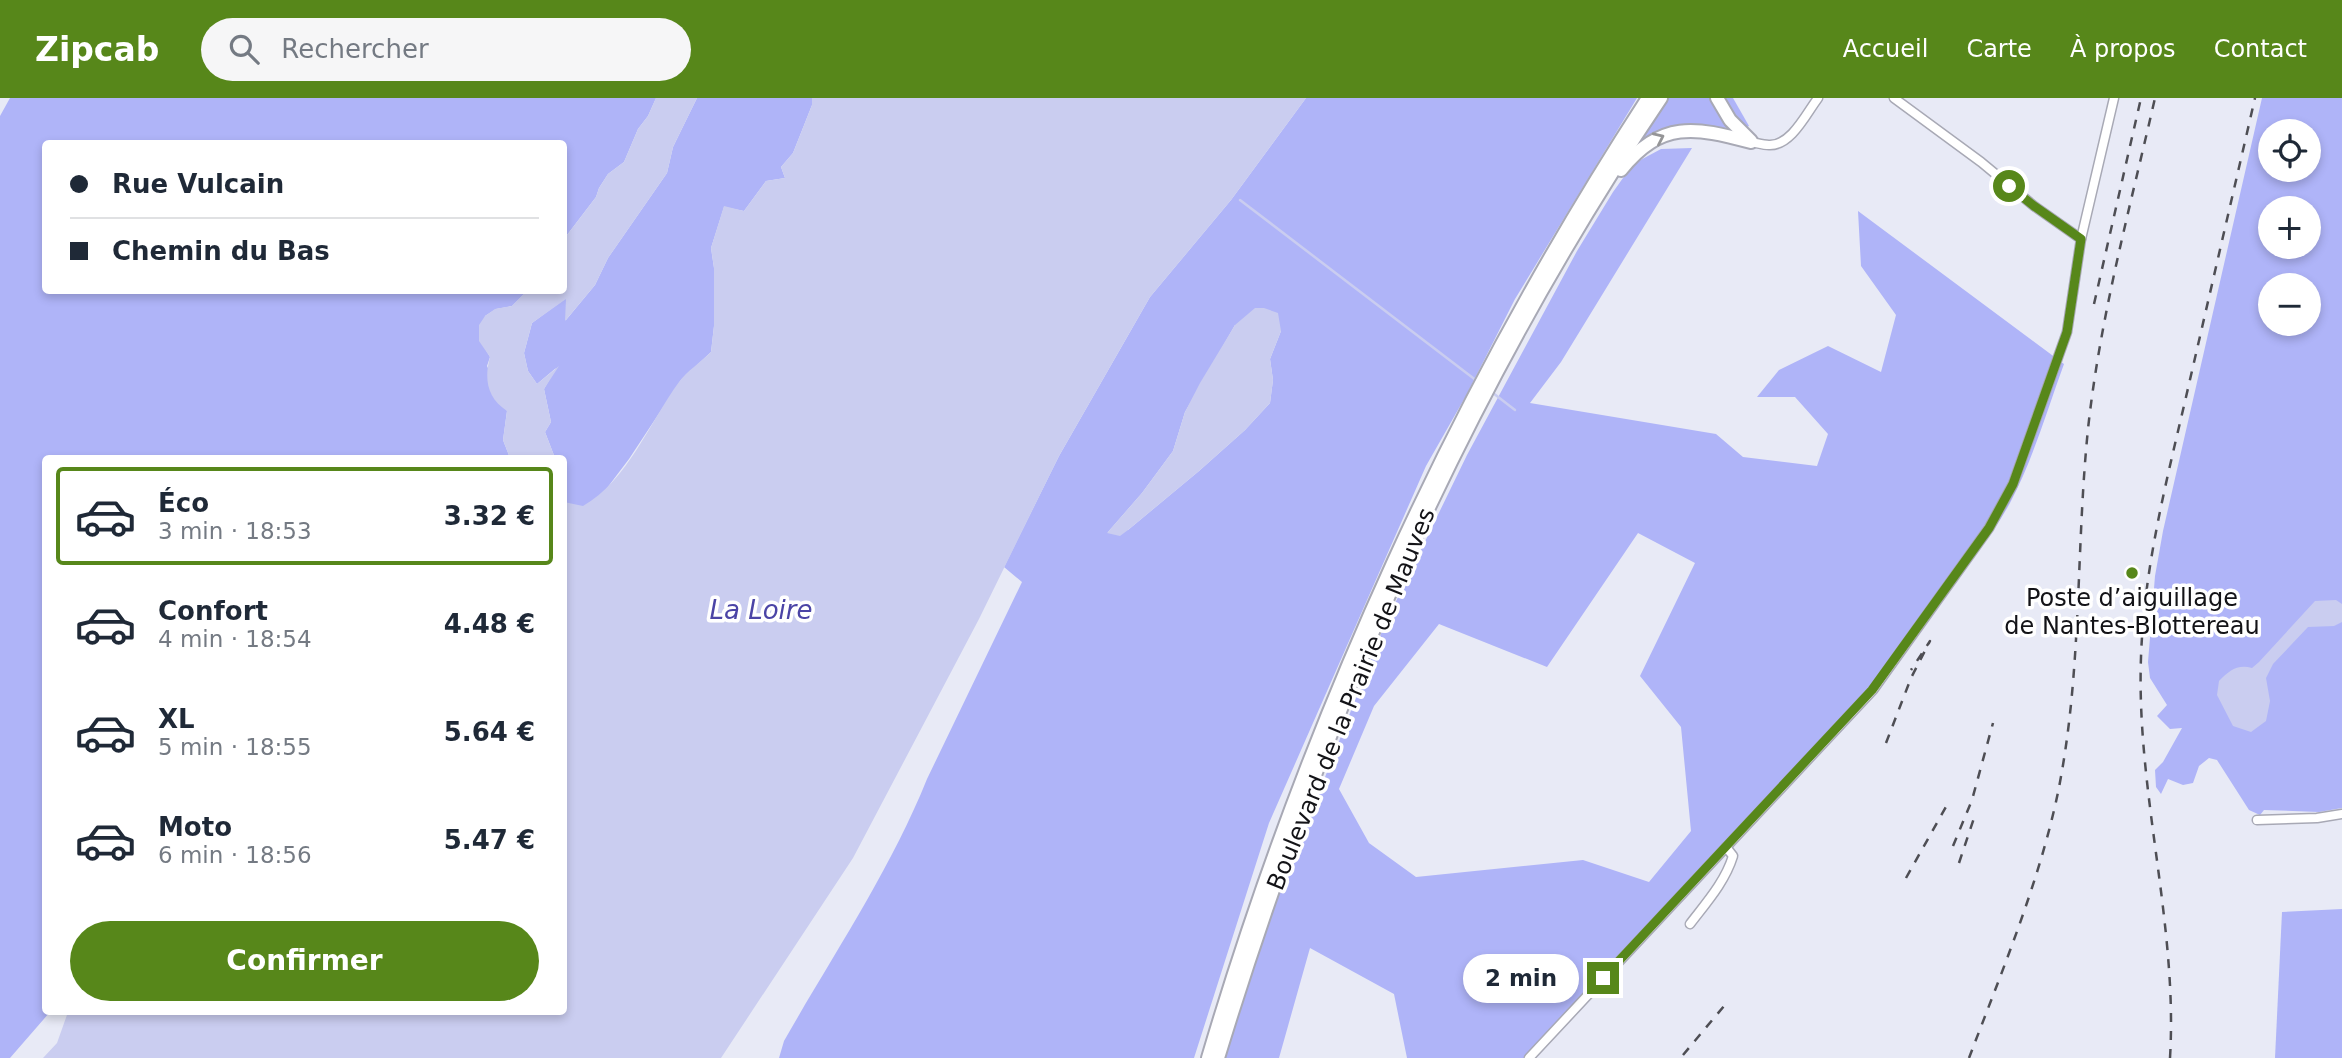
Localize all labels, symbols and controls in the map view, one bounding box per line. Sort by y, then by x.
search box [201,18,691,81]
text: Zipcab [35,30,159,69]
icon: search [225,30,263,68]
text: Rechercher [281,34,429,64]
text: Accueil [1843,35,1928,63]
text: Carte [1966,35,2032,63]
text: À propos [2070,35,2176,63]
text: Contact [2214,35,2307,63]
map controls [2258,119,2321,336]
button: locate [2258,119,2321,182]
one-way arrow [1652,133,1664,147]
text: Rue Vulcain [112,169,284,199]
route start [1993,170,2025,202]
button: + [2258,196,2321,259]
text: Chemin du Bas [112,236,330,266]
button: − [2258,273,2321,336]
icon: car [74,485,137,548]
text: Éco [158,488,209,518]
text: 3.32 € [444,501,535,531]
street label: Boulevard de la Prairie de Mauves [1261,504,1441,894]
text: 3 min · 18:53 [158,518,312,544]
marker: Poste d’aiguillage de Nantes-Blottereau [2124,565,2140,581]
place label: Poste d’aiguillage de Nantes-Blottereau [2004,584,2260,640]
icon: car [74,593,137,656]
water label: La Loire [710,595,812,625]
text: Confort [158,596,268,626]
text: 4.48 € [444,609,535,639]
text: 4 min · 18:54 [158,626,312,652]
icon: car [74,701,137,764]
text: XL [158,704,195,734]
text: 5.64 € [444,717,535,747]
text: 5 min · 18:55 [158,734,312,760]
icon: car [74,809,137,872]
text: Moto [158,812,232,842]
text: 5.47 € [444,825,535,855]
text: 6 min · 18:56 [158,842,312,868]
button: Confirmer [70,921,539,1001]
callout: 2 min [1463,954,1578,1002]
route end [1587,962,1619,994]
text: 2 min [1485,965,1557,991]

